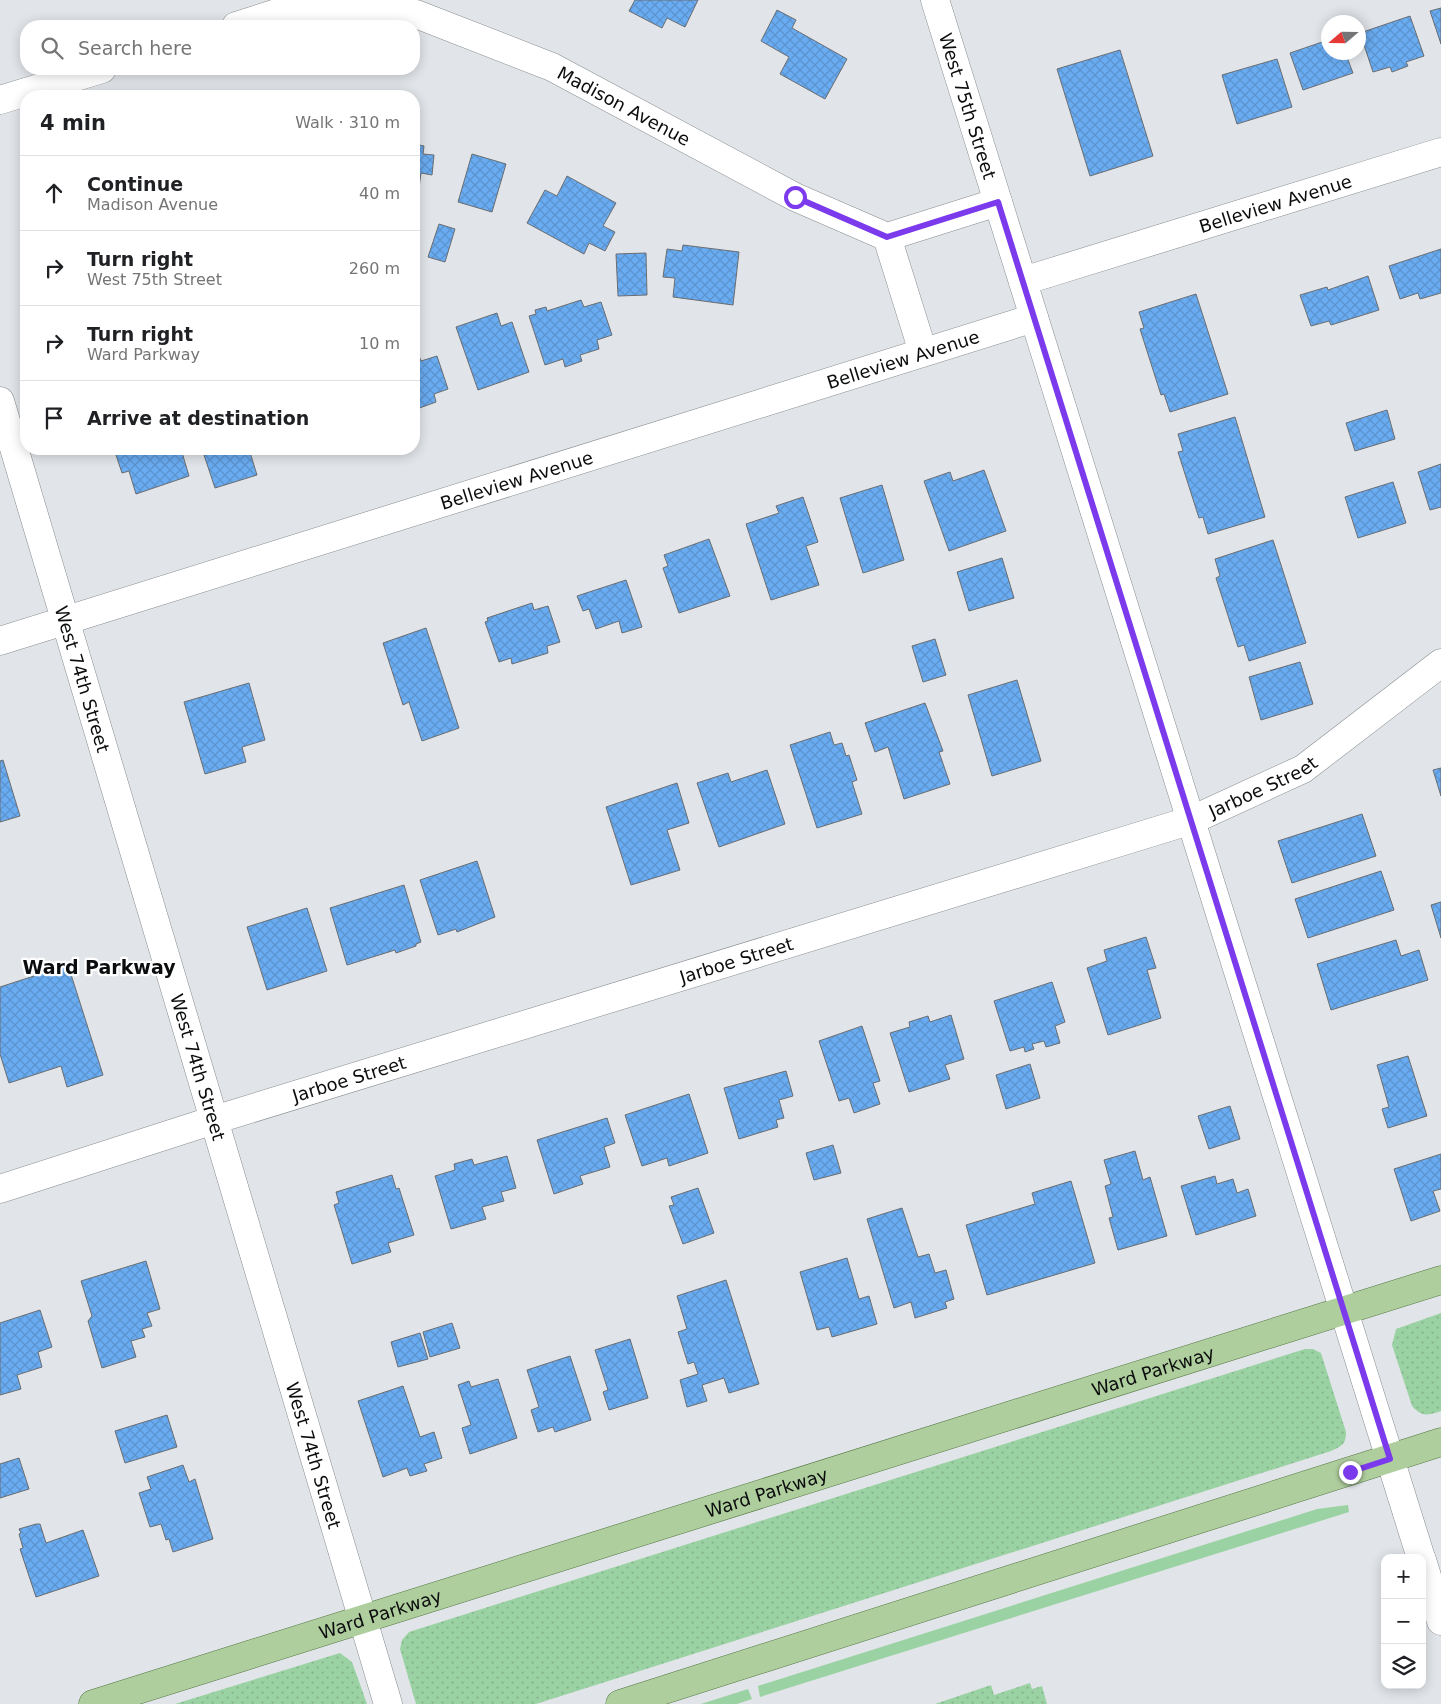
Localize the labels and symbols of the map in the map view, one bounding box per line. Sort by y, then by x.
north arrow [1321,15,1366,60]
street label: West 75th Street [935,30,1001,182]
street label: Madison Avenue [554,61,694,150]
street label: Belleview Avenue [1196,170,1354,237]
route start [784,186,807,209]
street label: Belleview Avenue [824,325,982,393]
street label: Belleview Avenue [438,446,595,513]
street label: West 74th Street [51,603,114,755]
street label: Jarboe Street [1204,752,1321,822]
street label: Jarboe Street [676,933,796,987]
district label: Ward Parkway [22,956,176,978]
street label: West 74th Street [167,991,230,1143]
street label: Jarboe Street [289,1051,408,1106]
street label: Ward Parkway [1089,1341,1217,1400]
street label: West 74th Street [282,1379,346,1531]
route end [1339,1461,1362,1484]
street label: Ward Parkway [703,1463,831,1521]
street label: Ward Parkway [316,1584,444,1643]

